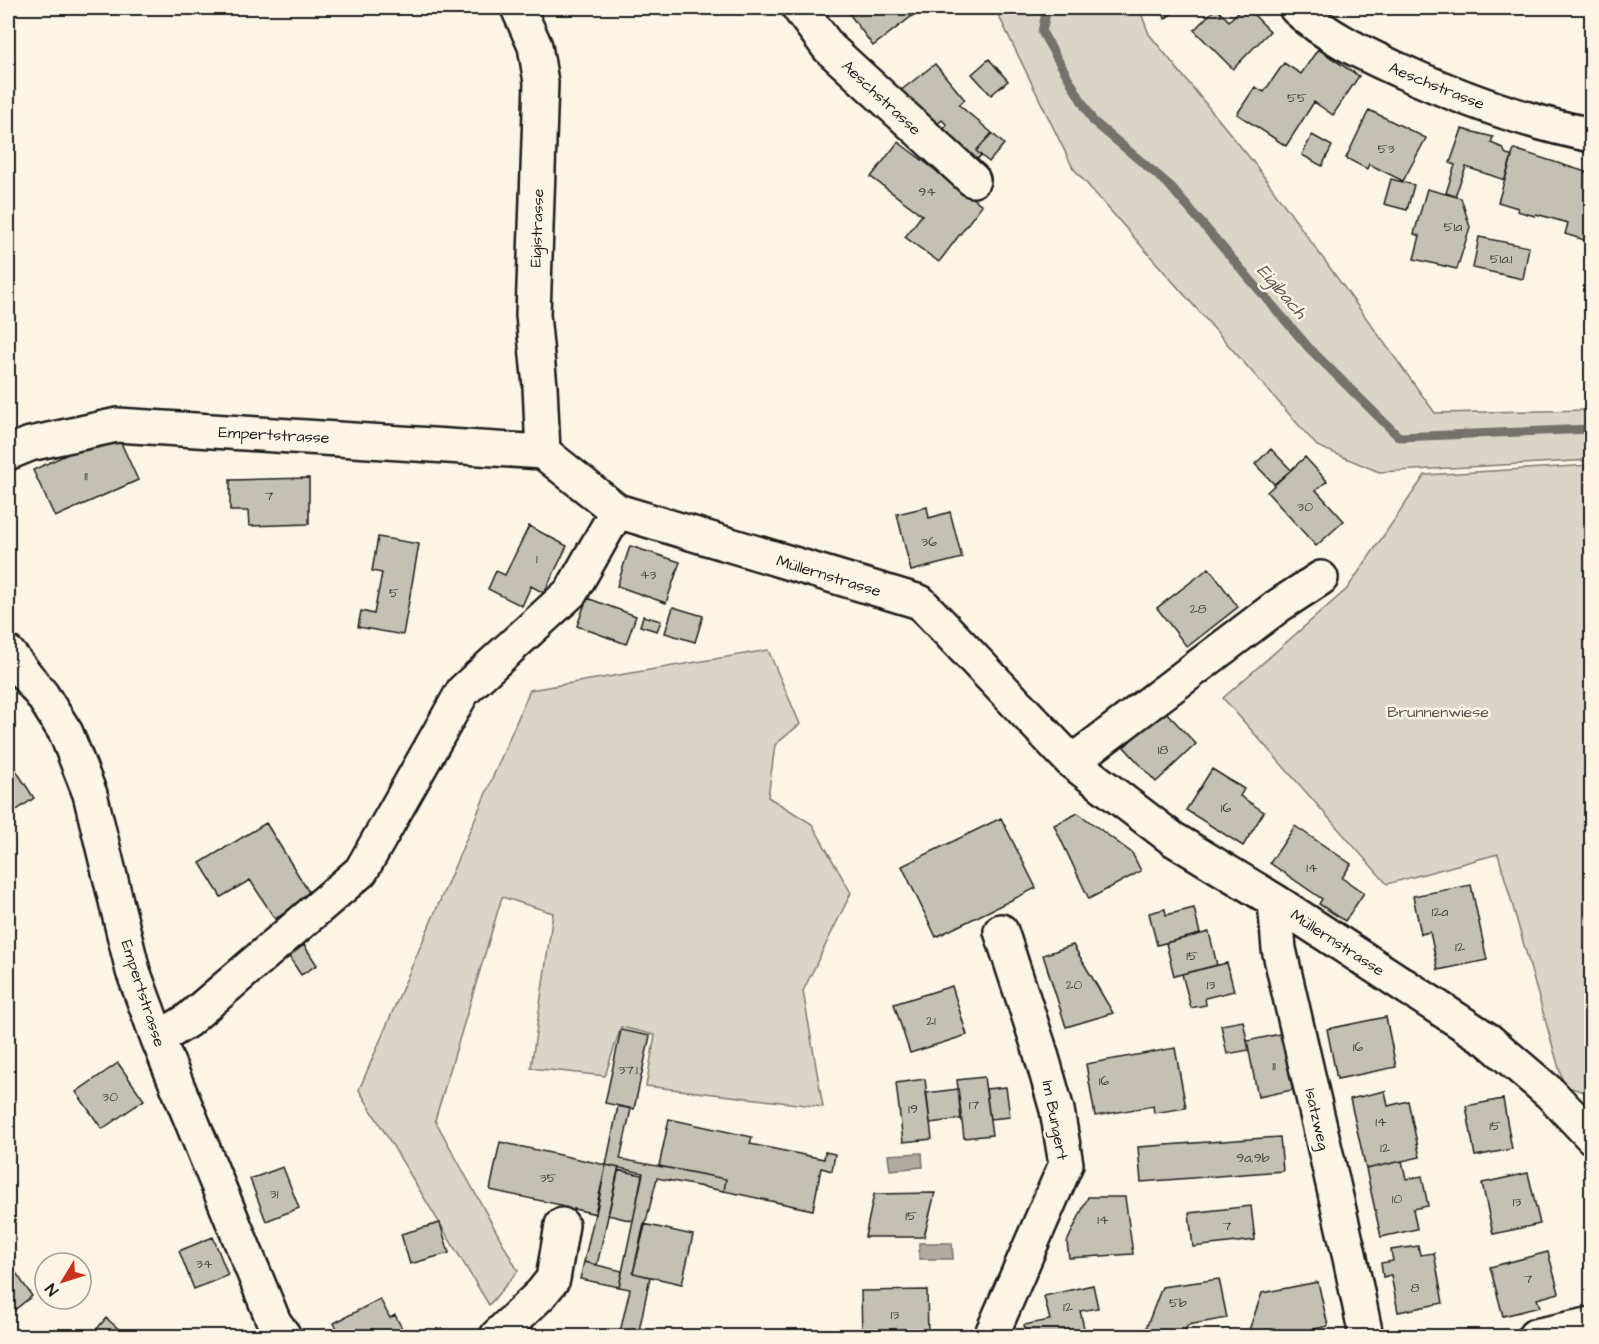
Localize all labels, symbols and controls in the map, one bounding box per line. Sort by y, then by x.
street label: Aeschstrasse [837,55,926,141]
street label: Aeschstrasse [1386,57,1488,115]
house number: 55 [1287,88,1307,108]
house number: 53 [1377,139,1395,159]
house number: 94 [918,182,936,202]
street label: Eigistrasse [525,188,550,268]
house number: 51a [1444,217,1462,237]
house number: 51a.1 [1490,249,1512,269]
water label: Eigibach [1250,259,1313,326]
street label: Empertstrasse [218,421,330,449]
house number: 11 [84,466,88,486]
house number: 7 [265,486,274,506]
house number: 30 [1297,497,1313,517]
house number: 36 [921,532,937,552]
house number: 1 [536,549,538,569]
street label: Müllernstrasse [774,550,884,602]
house number: 43 [640,565,656,585]
house number: 5 [389,583,399,603]
house number: 28 [1189,599,1207,619]
park label: Brunnenwiese [1387,701,1489,723]
house number: 18 [1158,740,1168,760]
house number: 16 [1221,798,1232,818]
house number: 14 [1306,858,1318,878]
house number: 12a [1432,902,1448,922]
street label: Müllernstrasse [1286,904,1389,982]
street label: Empertstrasse [115,937,171,1050]
house number: 12 [1455,937,1465,957]
house number: 15 [1186,946,1198,966]
house number: 20 [1066,975,1083,995]
house number: 13 [1207,975,1215,995]
house number: 21 [926,1011,936,1031]
house number: 16 [1353,1037,1364,1057]
house number: 11 [1272,1056,1276,1076]
house number: 37.1 [618,1060,638,1080]
house number: 16 [1099,1071,1110,1091]
street label: Im Bungert [1036,1078,1074,1163]
street label: Isatzweg [1298,1086,1335,1153]
house number: 30 [102,1087,118,1107]
house number: 17 [969,1095,980,1115]
house number: 19 [908,1099,918,1119]
house number: 14 [1375,1112,1387,1132]
house number: 15 [1489,1116,1501,1136]
house number: 12 [1380,1138,1390,1158]
house number: 9a,9b [1236,1148,1270,1168]
house number: 35 [539,1168,557,1188]
house number: 31 [270,1184,279,1204]
house number: 10 [1392,1189,1402,1209]
house number: 13 [1513,1192,1521,1212]
house number: 15 [905,1206,917,1226]
house number: 14 [1097,1210,1109,1230]
house number: 7 [1223,1216,1232,1236]
north arrow [33,1251,93,1311]
house number: 34 [196,1254,213,1274]
house number: 7 [1524,1269,1533,1289]
house number: 8 [1410,1278,1420,1298]
text: N [40,1279,64,1300]
house number: 5b [1169,1293,1187,1313]
house number: 12 [1063,1297,1073,1317]
house number: 13 [891,1305,899,1325]

